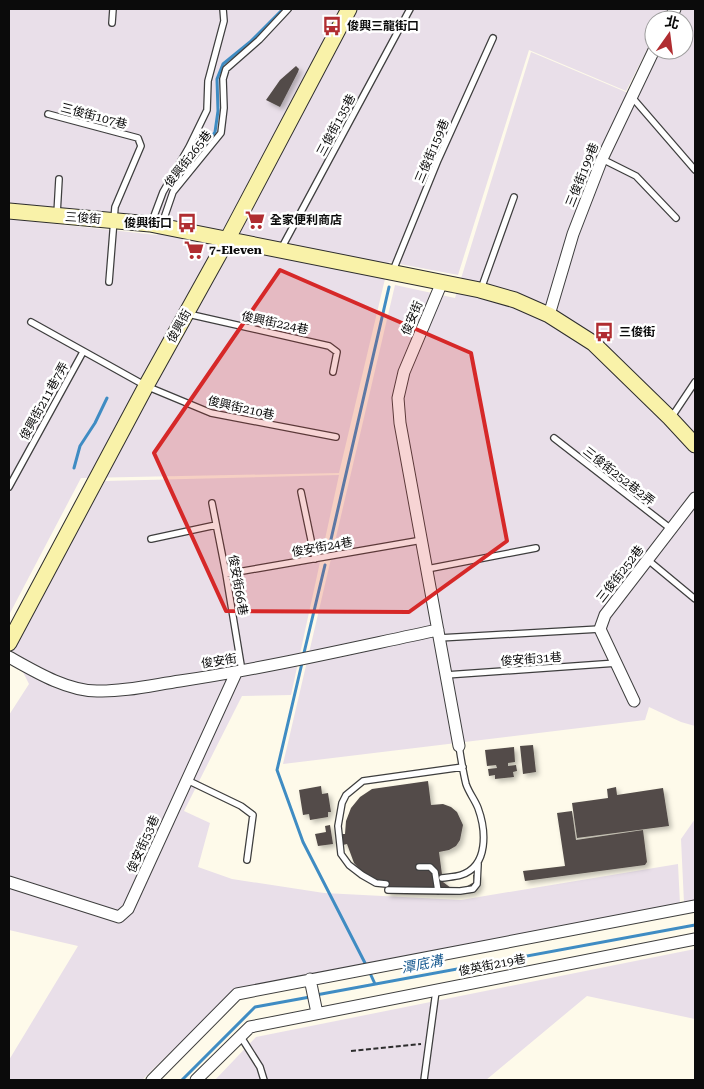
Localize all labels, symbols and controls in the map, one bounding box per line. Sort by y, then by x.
north arrow [644,10,694,60]
text: 北 [663,13,681,32]
bus stop icon: 俊興三龍街口 [321,15,343,37]
place label: 俊興三龍街口 [347,19,419,33]
street label: 三俊街135巷 [314,92,358,158]
street label: 三俊街107巷 [59,100,129,132]
street label: 三俊街159巷 [412,117,452,185]
street label: 俊興街265巷 [161,128,215,190]
street label: 三俊街199巷 [563,141,601,209]
supermarket icon: 全家便利商店 [244,209,266,231]
street label: 三俊街 [65,210,101,226]
bus stop icon: 俊興街口 [176,212,198,234]
place label: 全家便利商店 [270,213,342,227]
place label: 俊興街口 [124,216,172,230]
supermarket icon: 7-Eleven [183,239,205,261]
place label: 7-Eleven [209,243,262,257]
street label: 俊安街 [399,299,425,337]
street label: 俊興街 [164,307,194,345]
street label: 俊興街224巷 [240,309,310,337]
bus stop icon: 三俊街 [593,321,615,343]
place label: 三俊街 [619,325,655,339]
street label: 俊興街211巷7弄 [17,360,71,442]
street label: 俊興街210巷 [206,394,276,422]
street label: 三俊街252巷2弄 [580,444,658,508]
street label: 俊安街24巷 [291,535,353,559]
street label: 三俊街252巷 [593,543,647,605]
street label: 俊安街66巷 [226,554,250,616]
street label: 俊安街31巷 [500,650,562,668]
street label: 俊安街 [200,651,238,671]
street label: 俊安街53巷 [124,813,162,875]
water label: 潭底溝 [400,952,446,976]
street label: 俊英街219巷 [457,952,527,978]

